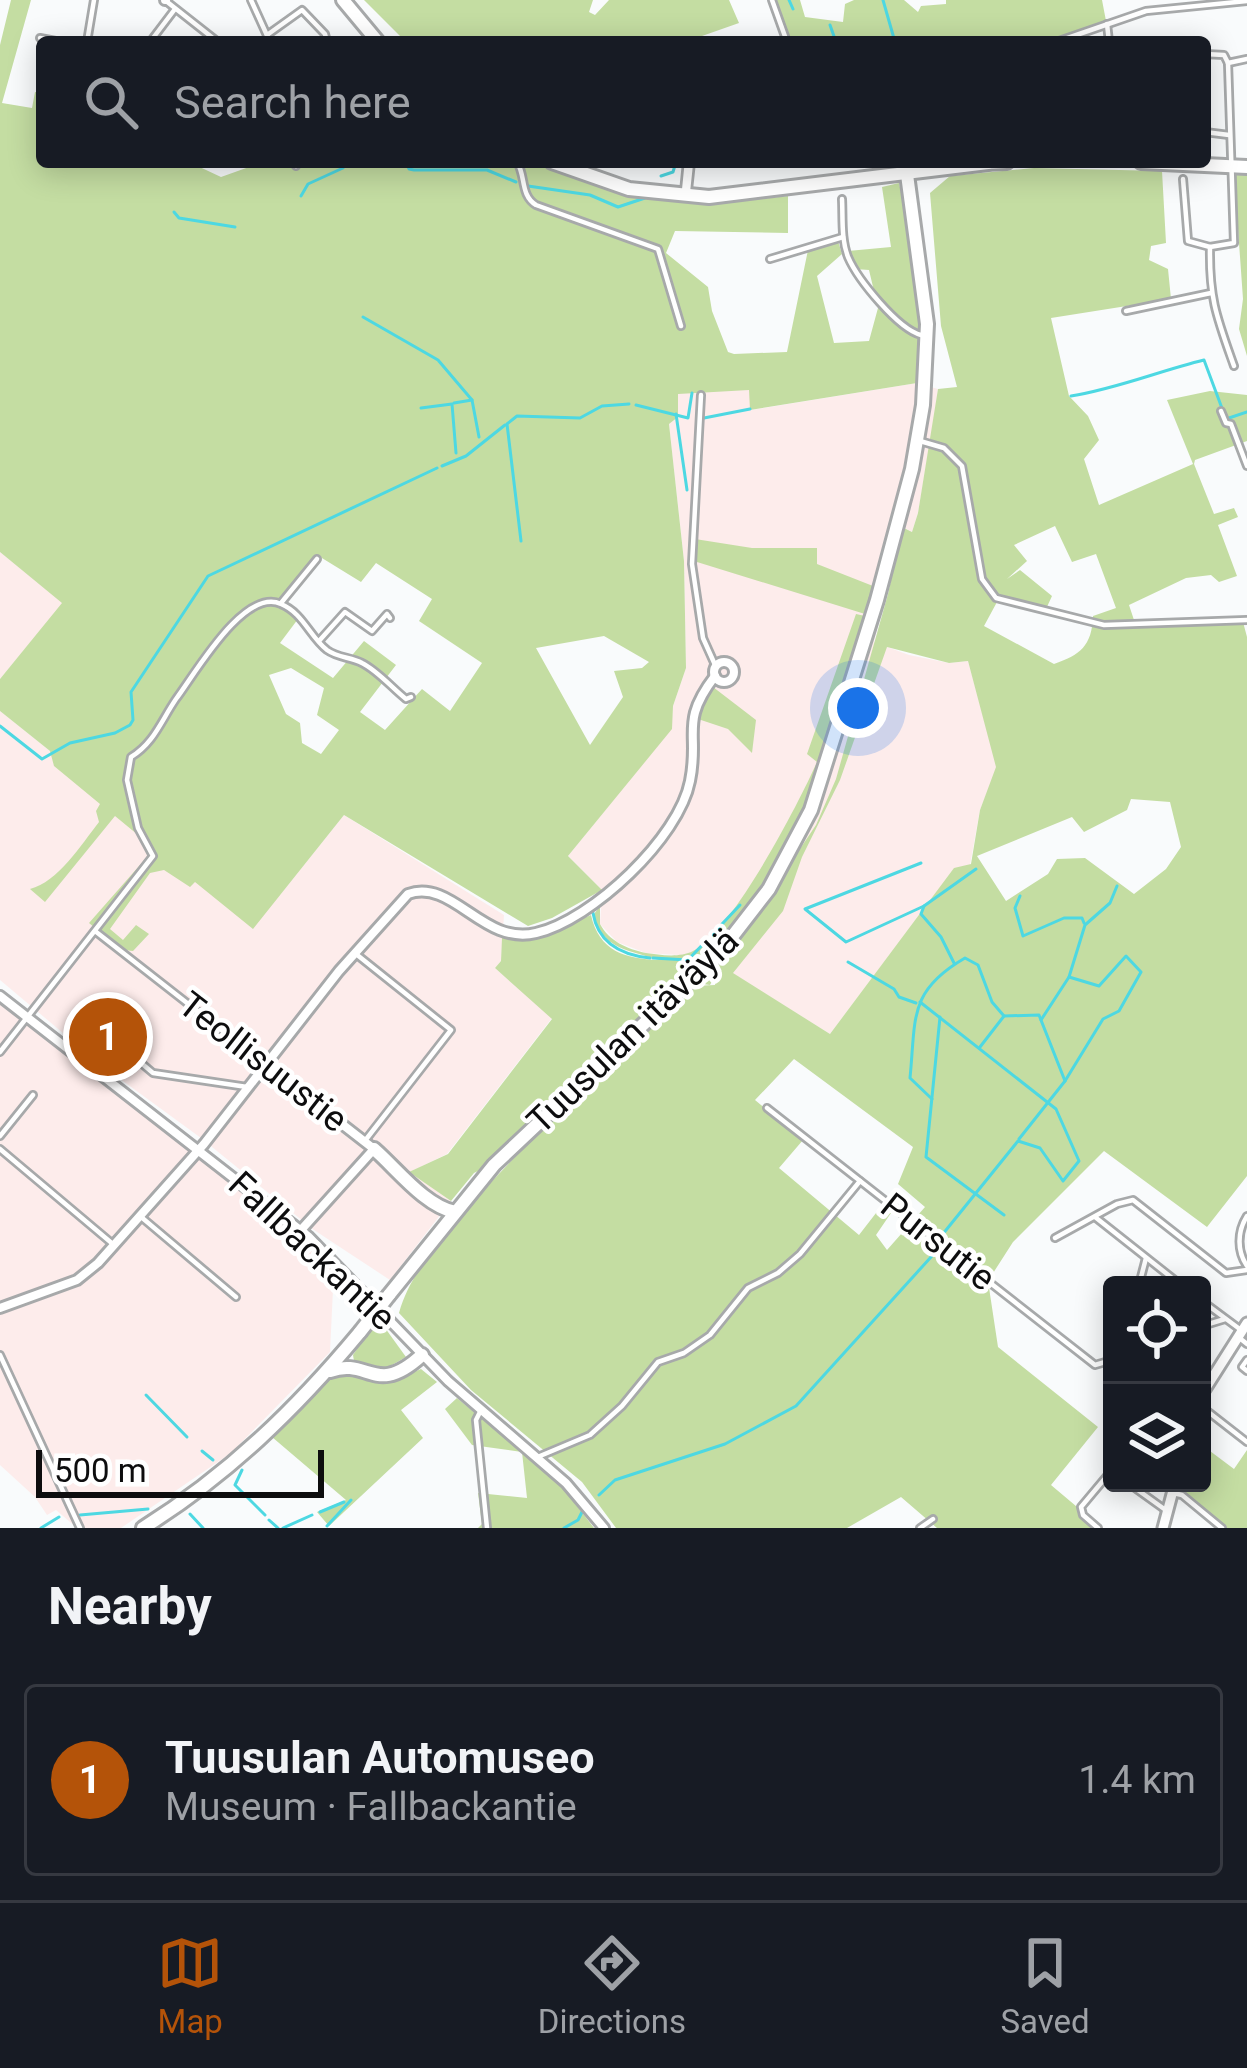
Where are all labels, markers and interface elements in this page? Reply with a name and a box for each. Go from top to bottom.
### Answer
search box [36,36,1211,168]
icon: search [78,69,144,135]
text: Search here [174,76,411,129]
your location [828,678,888,738]
street label: Tuusulan itäväylä [519,920,747,1142]
street label: Teollisuustie [170,983,356,1141]
pin: 1 [69,992,147,1082]
street label: Fallbackantie [220,1163,404,1339]
street label: Pursutie [873,1185,1003,1299]
map controls [1103,1276,1211,1492]
button: locate [1103,1276,1211,1384]
button: layers [1103,1384,1211,1492]
scale bar [36,1444,324,1497]
text: 500 m [54,1451,147,1490]
text: Nearby [48,1577,212,1636]
text: Tuusulan Automuseo [165,1731,595,1784]
text: 1 [79,1757,101,1803]
text: 1.4 km [1078,1757,1196,1803]
text: Museum · Fallbackantie [165,1784,577,1830]
tab: Map [157,1930,223,2041]
tab: Directions [538,1930,686,2041]
tab: Saved [1001,1930,1090,2041]

